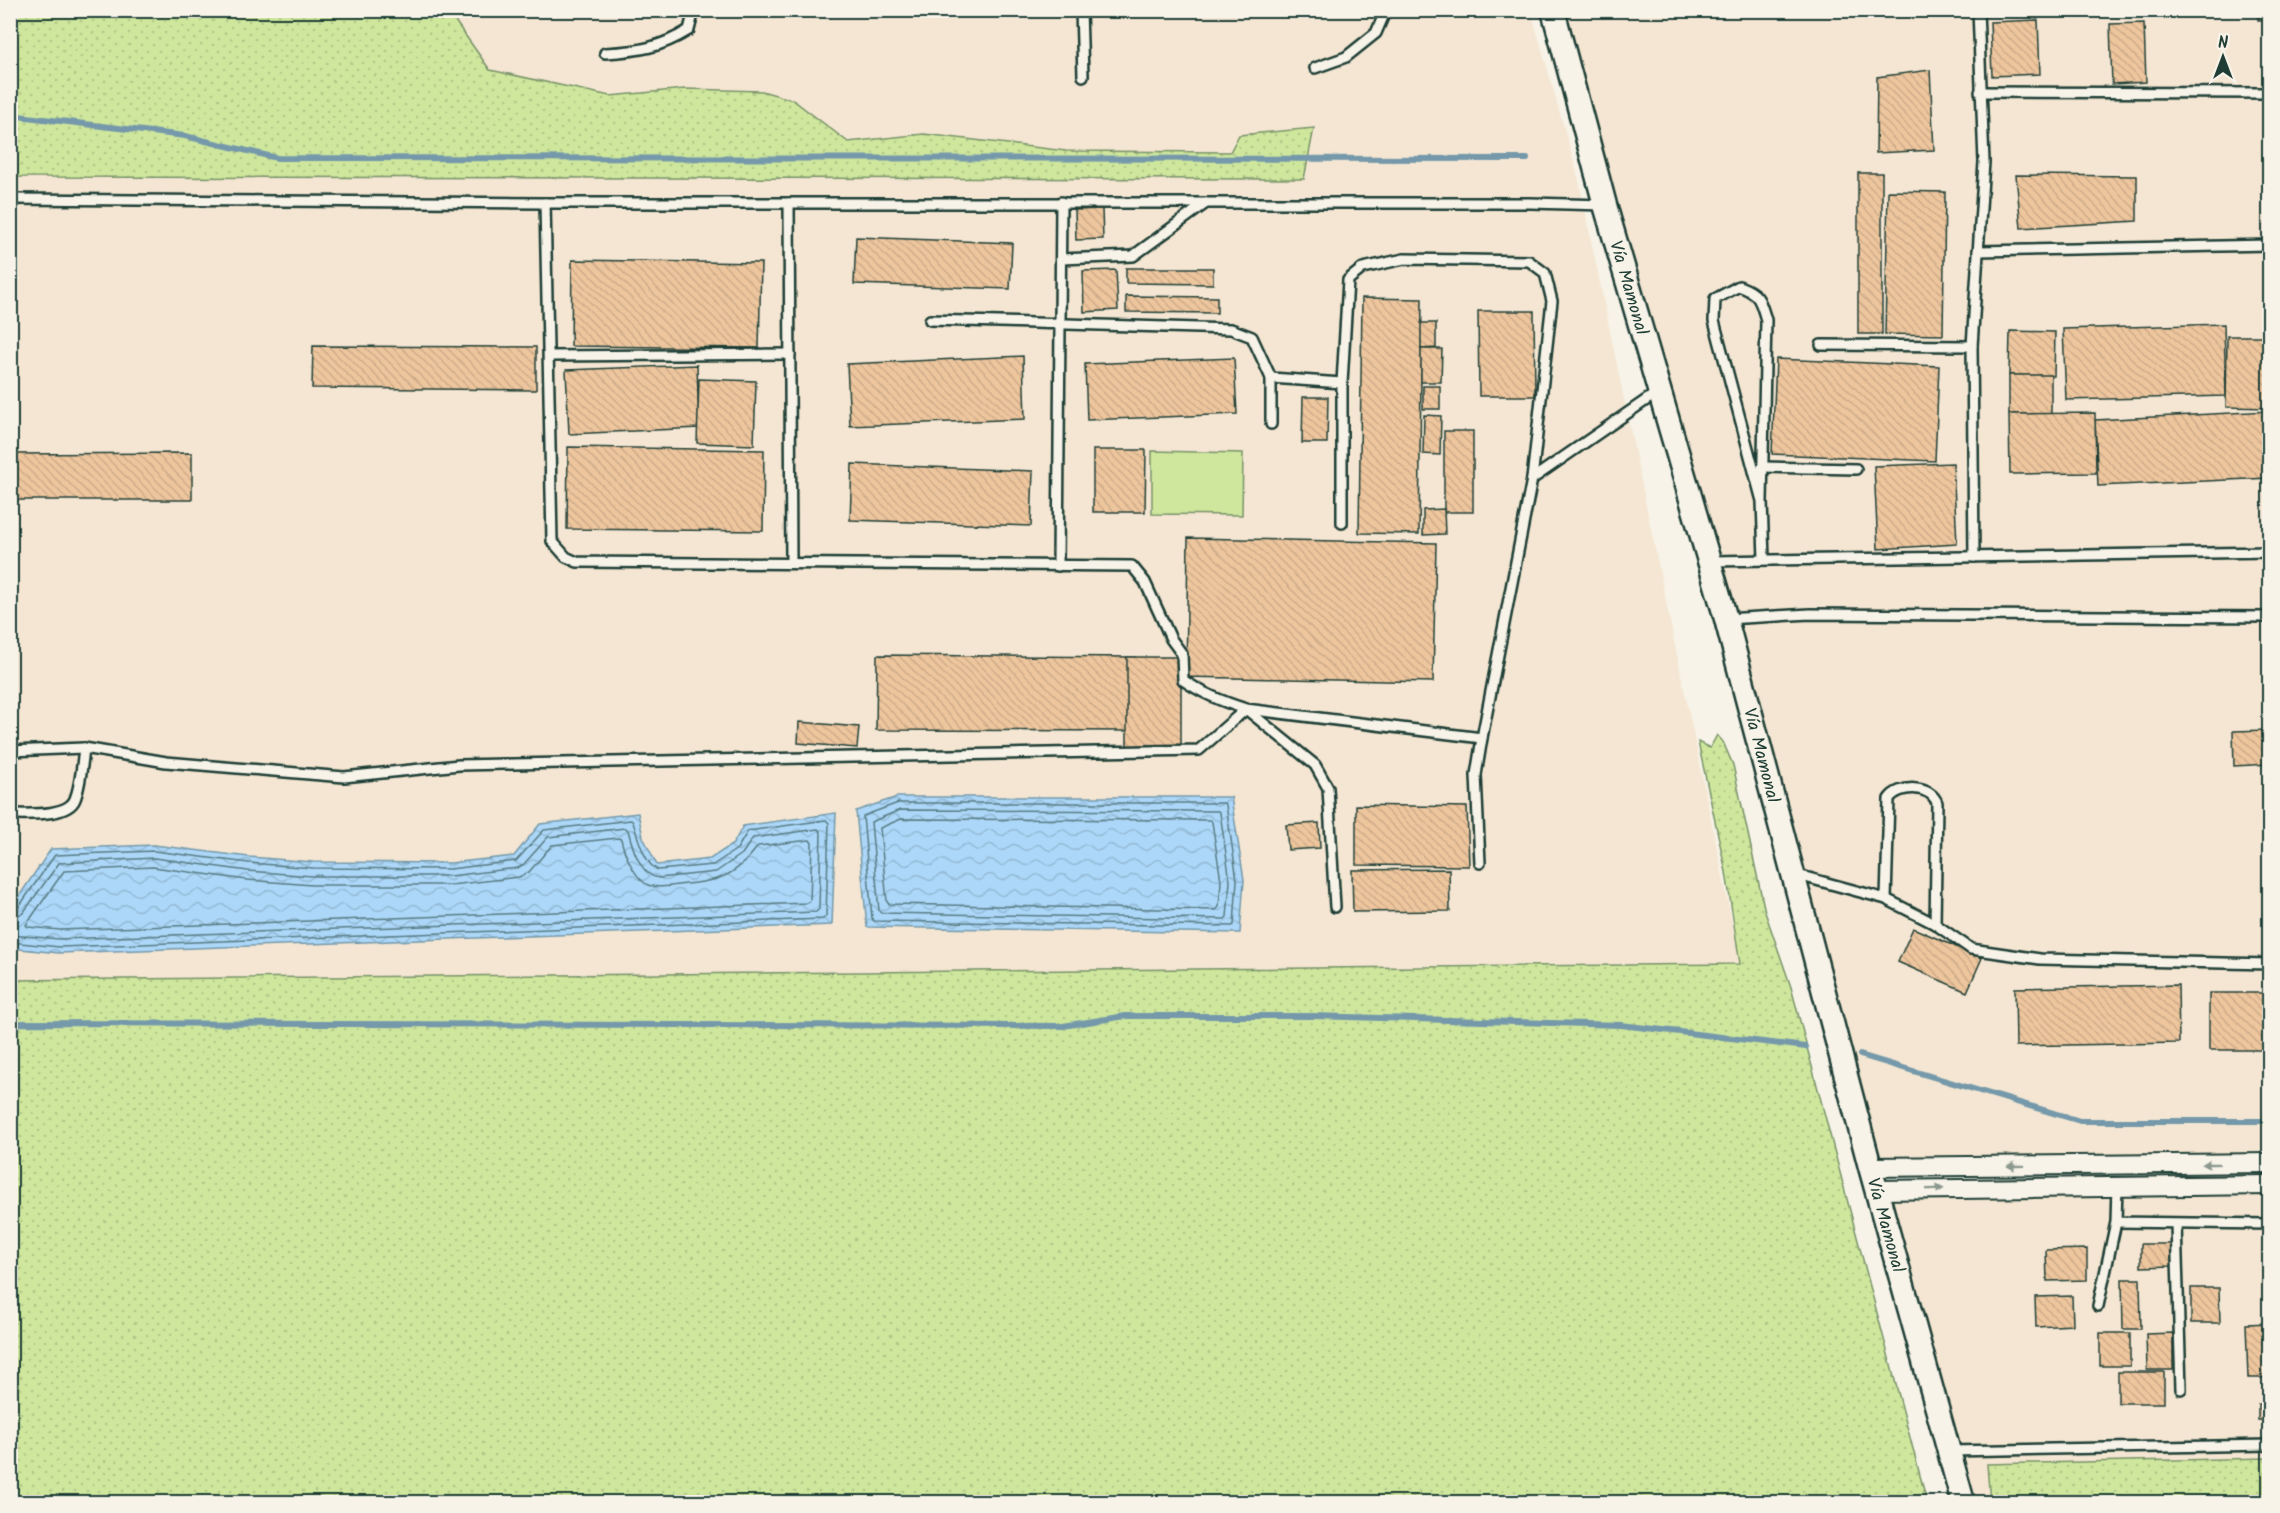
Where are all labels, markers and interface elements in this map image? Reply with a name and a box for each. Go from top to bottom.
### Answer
north arrow [2193,27,2253,87]
text: N [2218,31,2228,56]
street label: Vía Mamonal [1600,237,1655,339]
street label: Vía Mamonal [1734,705,1787,807]
one-way arrow [2202,1159,2221,1168]
one-way arrow [2007,1161,2026,1171]
street label: Vía Mamonal [1858,1175,1912,1277]
one-way arrow [1926,1184,1945,1194]

